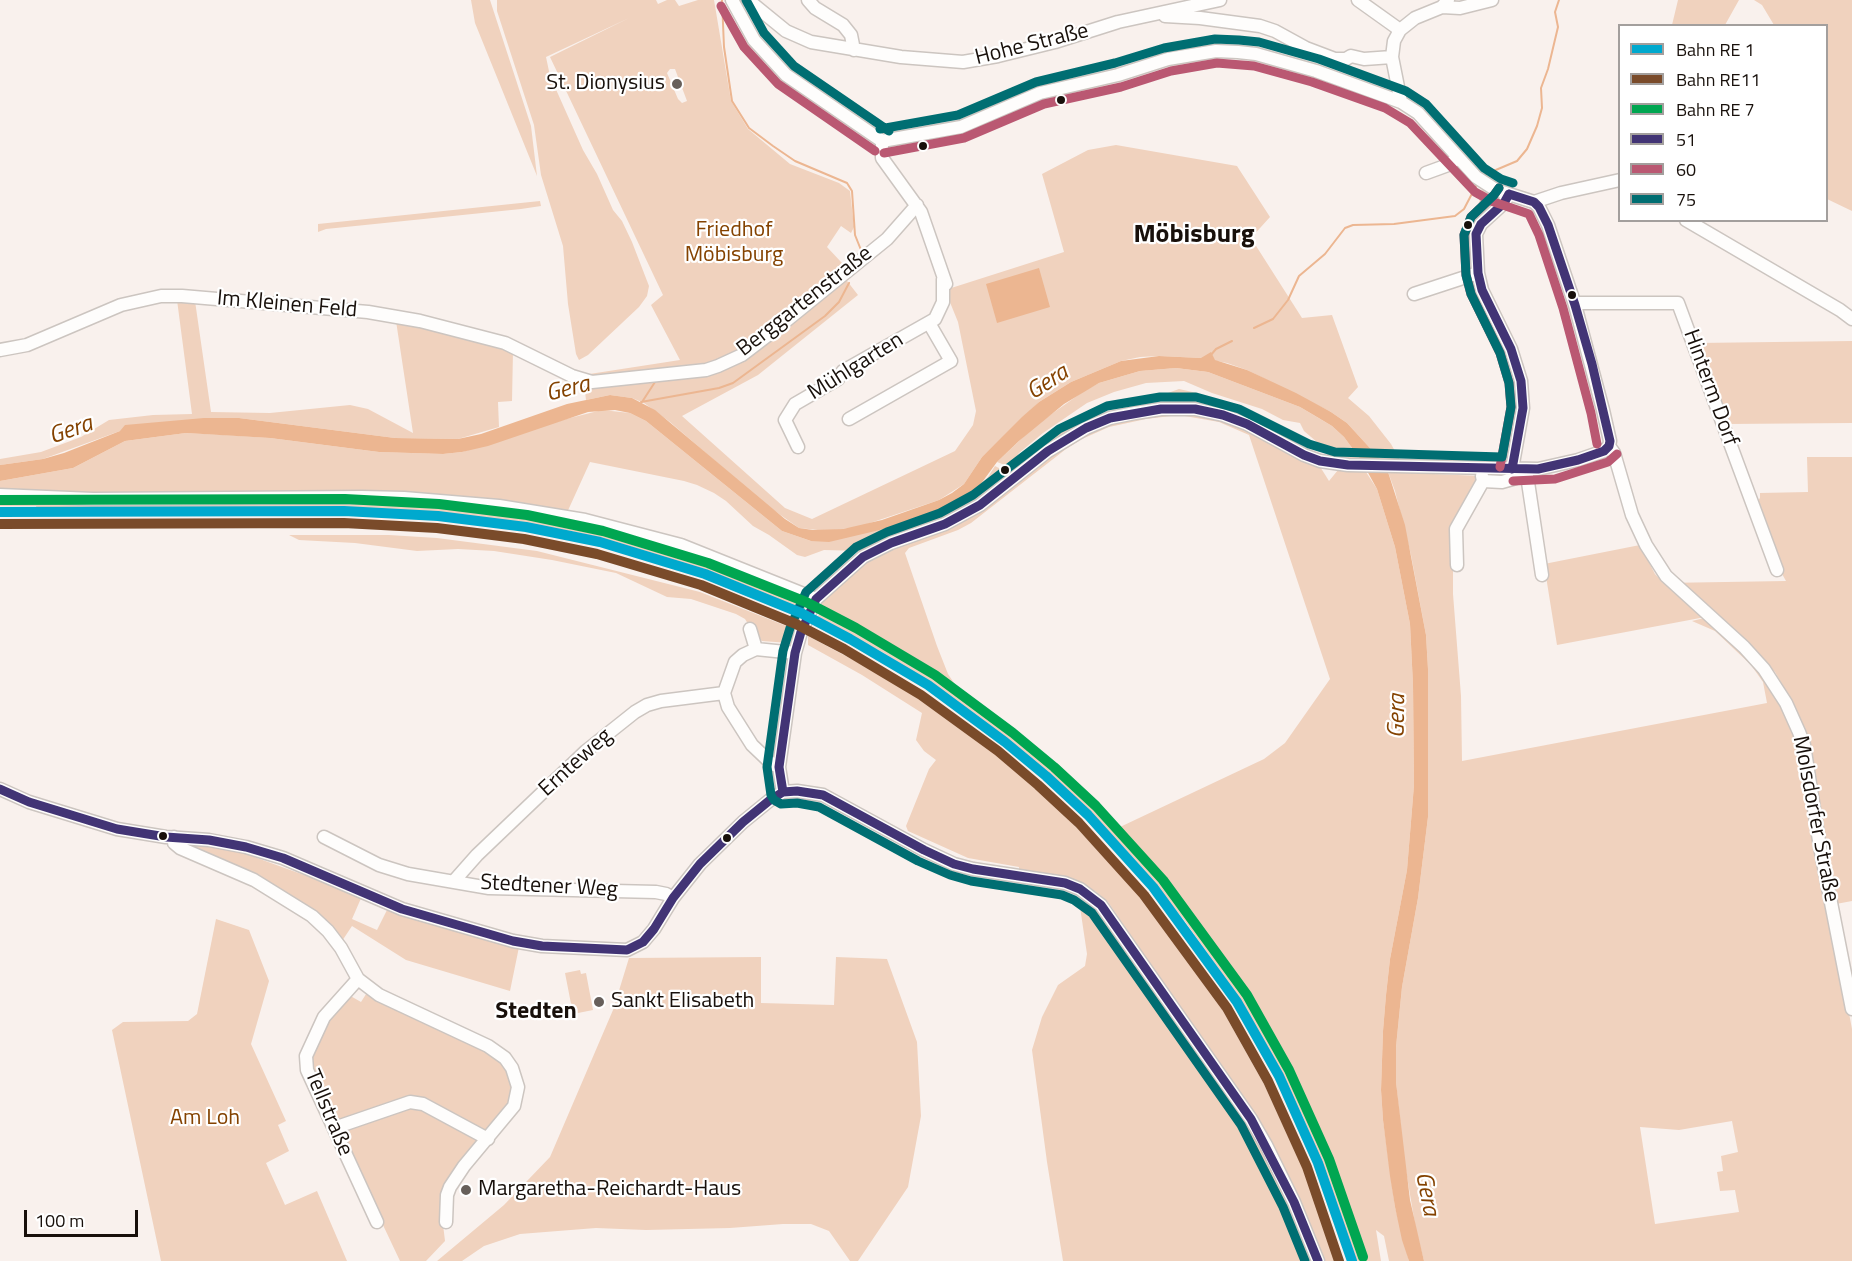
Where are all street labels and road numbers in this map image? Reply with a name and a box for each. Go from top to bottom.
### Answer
street label: Hohe Straße [973,18,1091,72]
street label: Berggartenstraße [732,241,878,363]
street label: Im Kleinen Feld [216,286,358,324]
street label: Hinterm Dorf [1677,326,1743,450]
street label: Mühlgarten [803,327,909,407]
street label: Ernteweg [534,723,618,803]
street label: Molsdorfer Straße [1786,734,1844,904]
street label: Stedtener Weg [479,870,619,904]
street label: Tellstraße [298,1066,358,1160]

